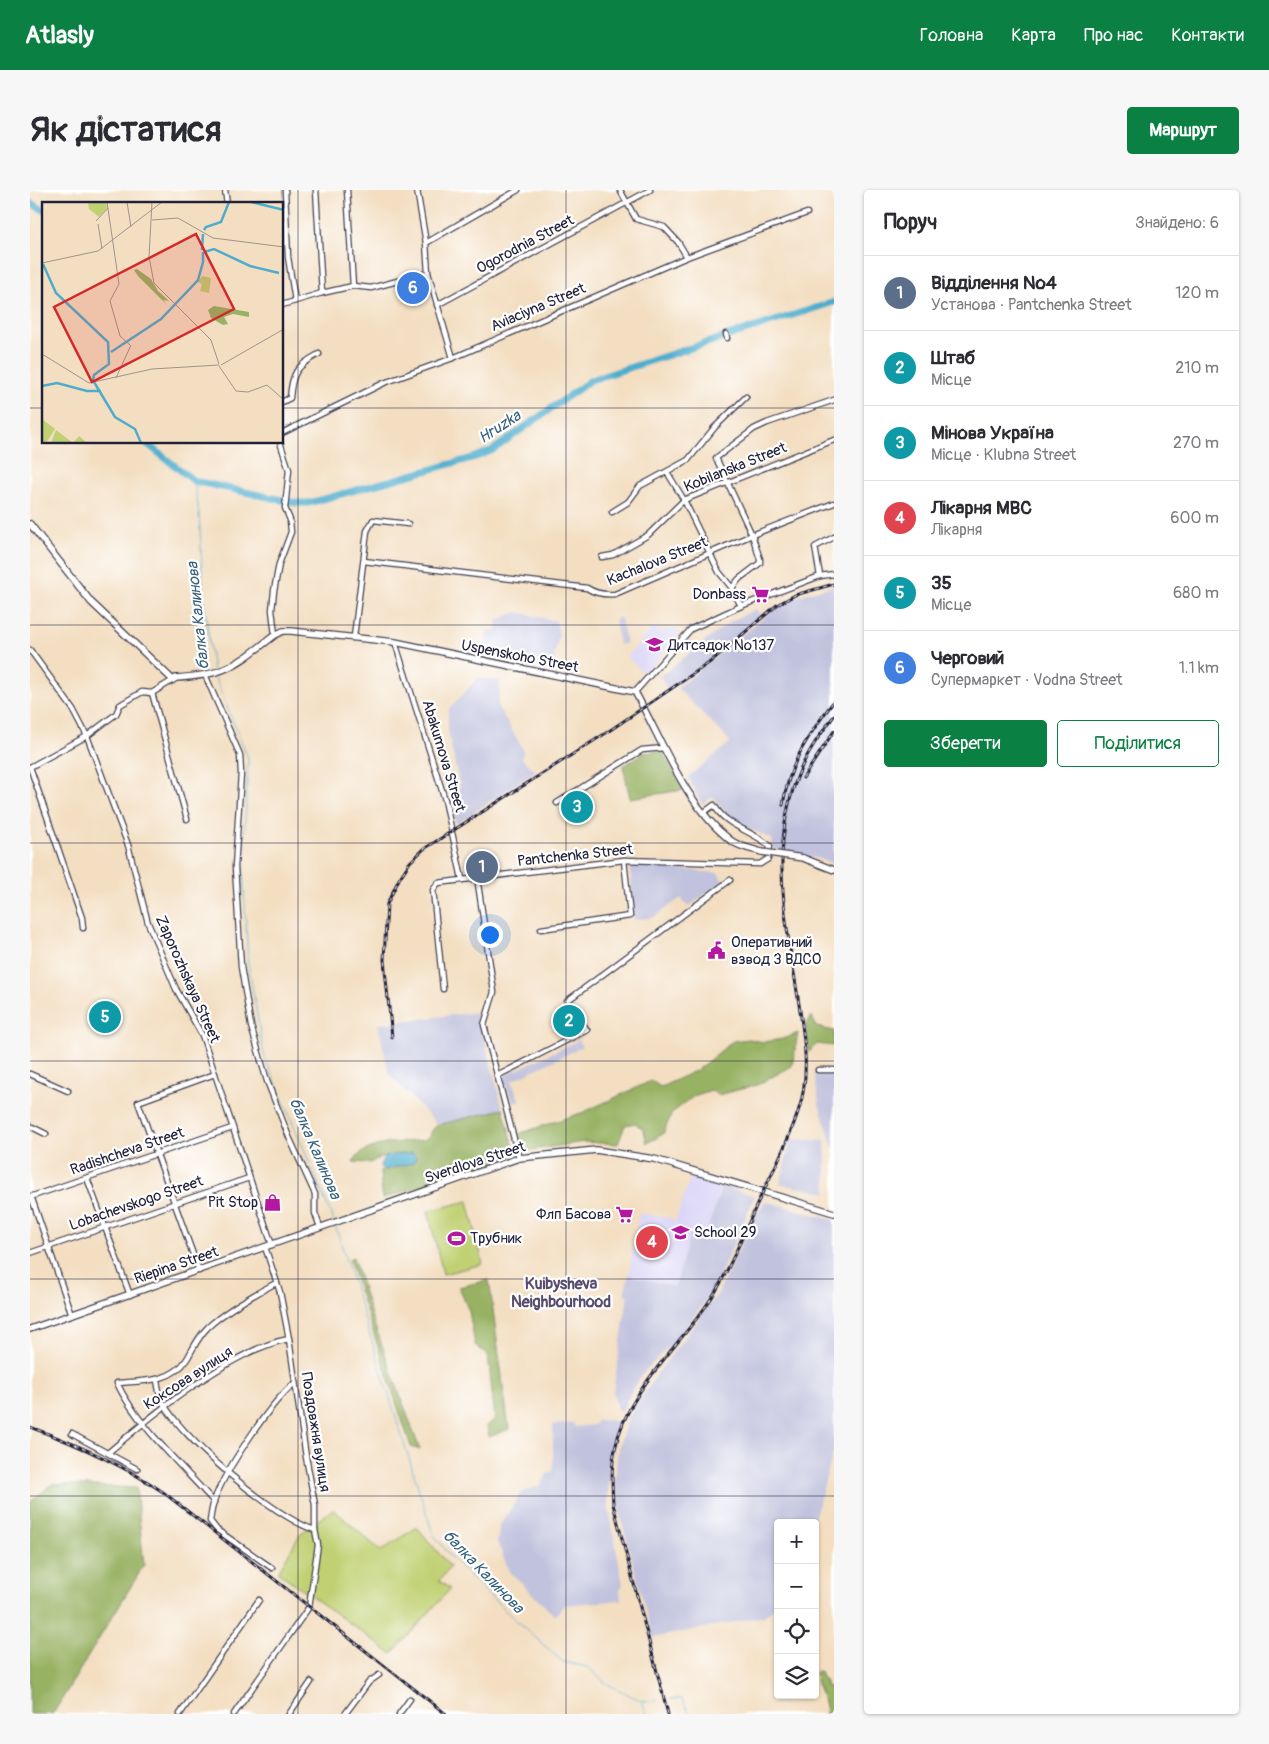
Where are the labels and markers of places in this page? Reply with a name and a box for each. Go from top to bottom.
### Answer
pin: 6 [397,269,429,307]
supermarket icon: Donbass [750,584,770,604]
place label: Donbass [692,585,746,604]
school or university icon: Дитсадок №137 [644,635,664,655]
place label: Дитсадок №137 [667,636,774,655]
pin: 3 [561,788,593,826]
pin: 1 [466,848,498,886]
place label: Оперативний взвод 3 ВДСО [731,933,821,969]
public building icon: Оперативний взвод 3 ВДСО [707,941,727,961]
pin: 5 [89,998,121,1036]
pin: 2 [553,1002,585,1040]
shop icon: Pit Stop [262,1192,282,1212]
place label: Pit Stop [208,1193,258,1212]
supermarket icon: Флп Басова [615,1204,635,1224]
place label: Флп Басова [536,1205,611,1224]
school or university icon: School 29 [670,1222,690,1242]
pin: 4 [636,1223,668,1261]
place label: School 29 [694,1223,756,1242]
sports icon: Трубник [446,1228,466,1248]
place label: Трубник [470,1229,523,1248]

